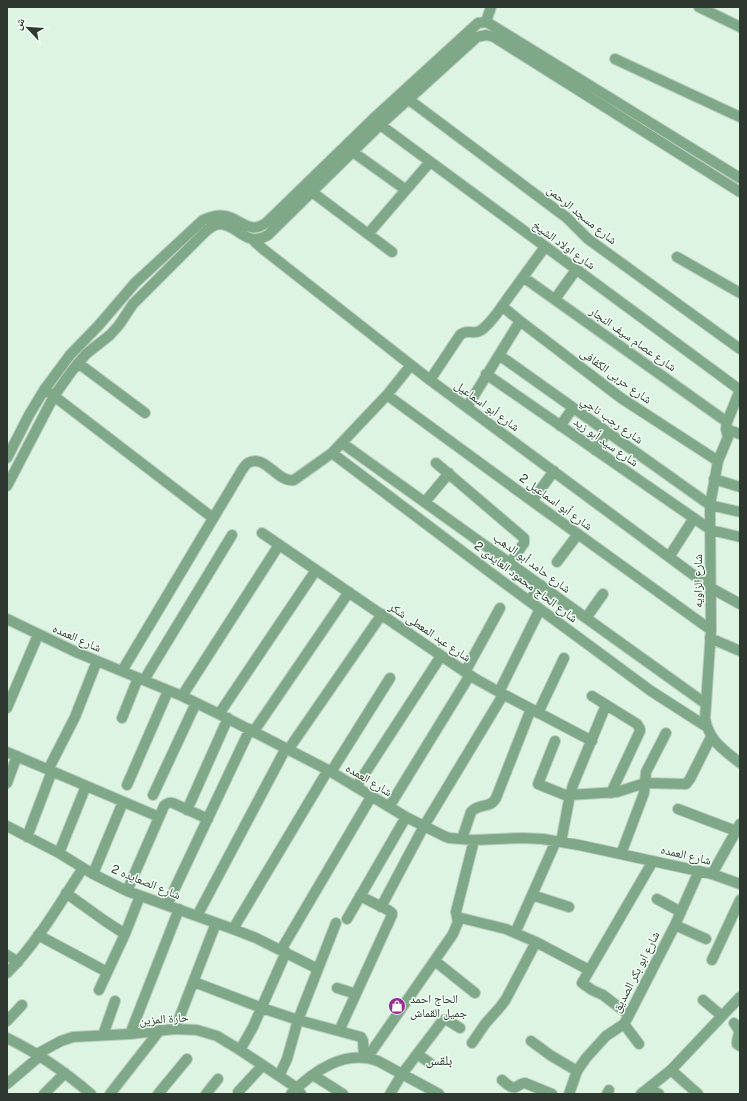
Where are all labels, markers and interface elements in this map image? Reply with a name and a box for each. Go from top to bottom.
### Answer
north arrow [8,8,48,48]
text: ش [11,16,29,32]
street label: شارع مسجد الرحمن [544,183,620,248]
street label: شارع اولاد الشيخ [529,218,598,273]
street label: شارع عصام سيف النجار [586,303,679,375]
street label: شارع حربى الكفافى [577,345,654,407]
street label: شارع أبو اسماعيل [451,378,522,435]
street label: شارع رجب ناجي [576,393,646,449]
street label: شارع سيد أبو زيد [570,415,641,470]
street label: شارع أبو اسماعيل 2 [516,471,595,534]
street label: شارع حامد أبو الدهب [490,530,573,597]
street label: شارع الحاج محمود العايدى 2 [471,539,580,626]
street label: شارع الزاويه [691,554,706,608]
street label: شارع عبد المعطى شكر [385,599,474,666]
street label: شارع العمده [50,621,104,656]
street label: شارع العمده [343,761,395,800]
street label: شارع العمده [659,842,713,869]
street label: شارع الصعايده 2 [109,862,183,903]
street label: شارع ابو بكر الصديق [610,929,663,1015]
place label: الحاج احمد جميل القماش [410,992,467,1020]
shop icon: الحاج احمد جميل القماش [387,996,407,1016]
street label: حارة المزين [139,1010,190,1028]
district label: بلقس [426,1052,453,1069]

